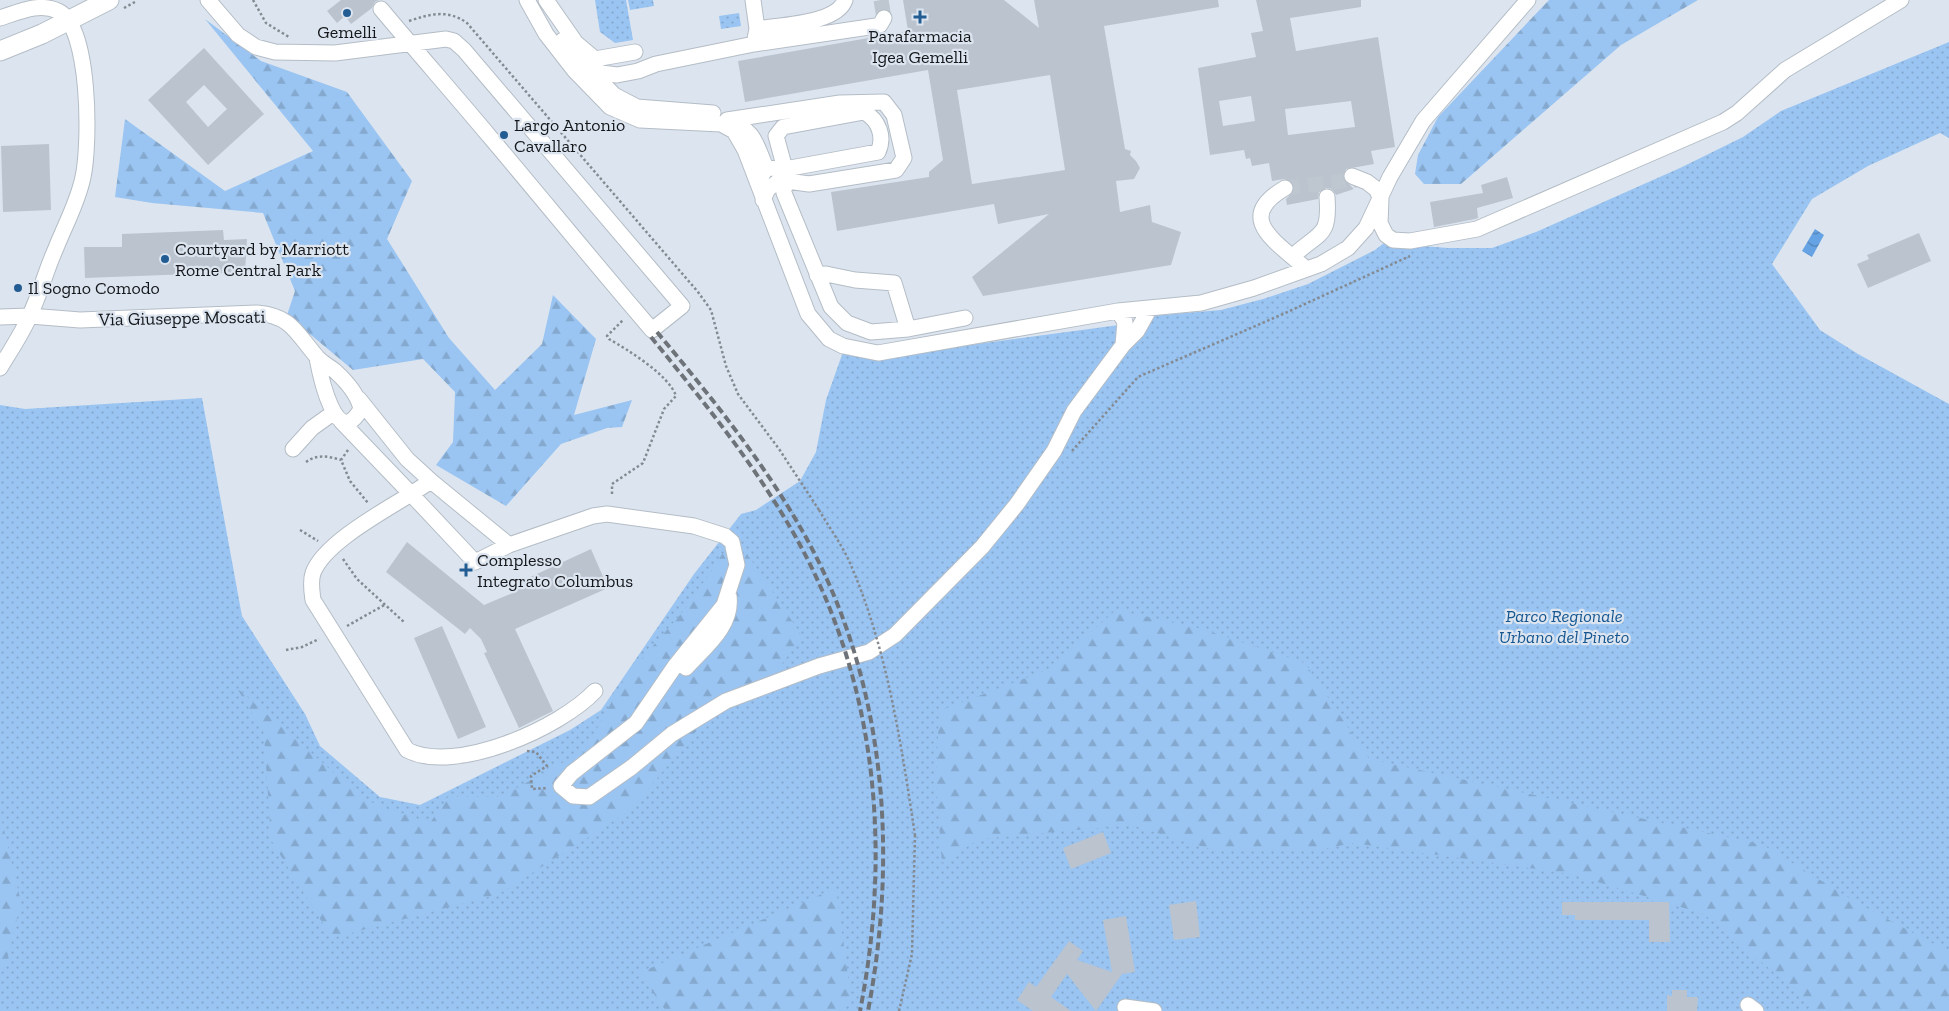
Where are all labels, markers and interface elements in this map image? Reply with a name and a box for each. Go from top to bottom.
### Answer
marker: Gemelli [341,7,353,19]
marker: Parafarmacia Igea Gemelli [914,11,926,23]
place label: Gemelli [317,21,377,43]
place label: Parafarmacia Igea Gemelli [868,25,972,68]
place label: Largo Antonio Cavallaro [514,114,625,157]
marker: Largo Antonio Cavallaro [498,129,510,141]
place label: Courtyard by Marriott Rome Central Park [175,238,349,281]
marker: Courtyard by Marriott Rome Central Park [159,253,171,265]
place label: Il Sogno Comodo [28,277,160,299]
marker: Il Sogno Comodo [12,282,24,294]
street label: Via Giuseppe Moscati [97,306,266,330]
place label: Complesso Integrato Columbus [477,549,633,592]
marker: Complesso Integrato Columbus [459,563,473,577]
park label: Parco Regionale Urbano del Pineto [1499,605,1629,648]

